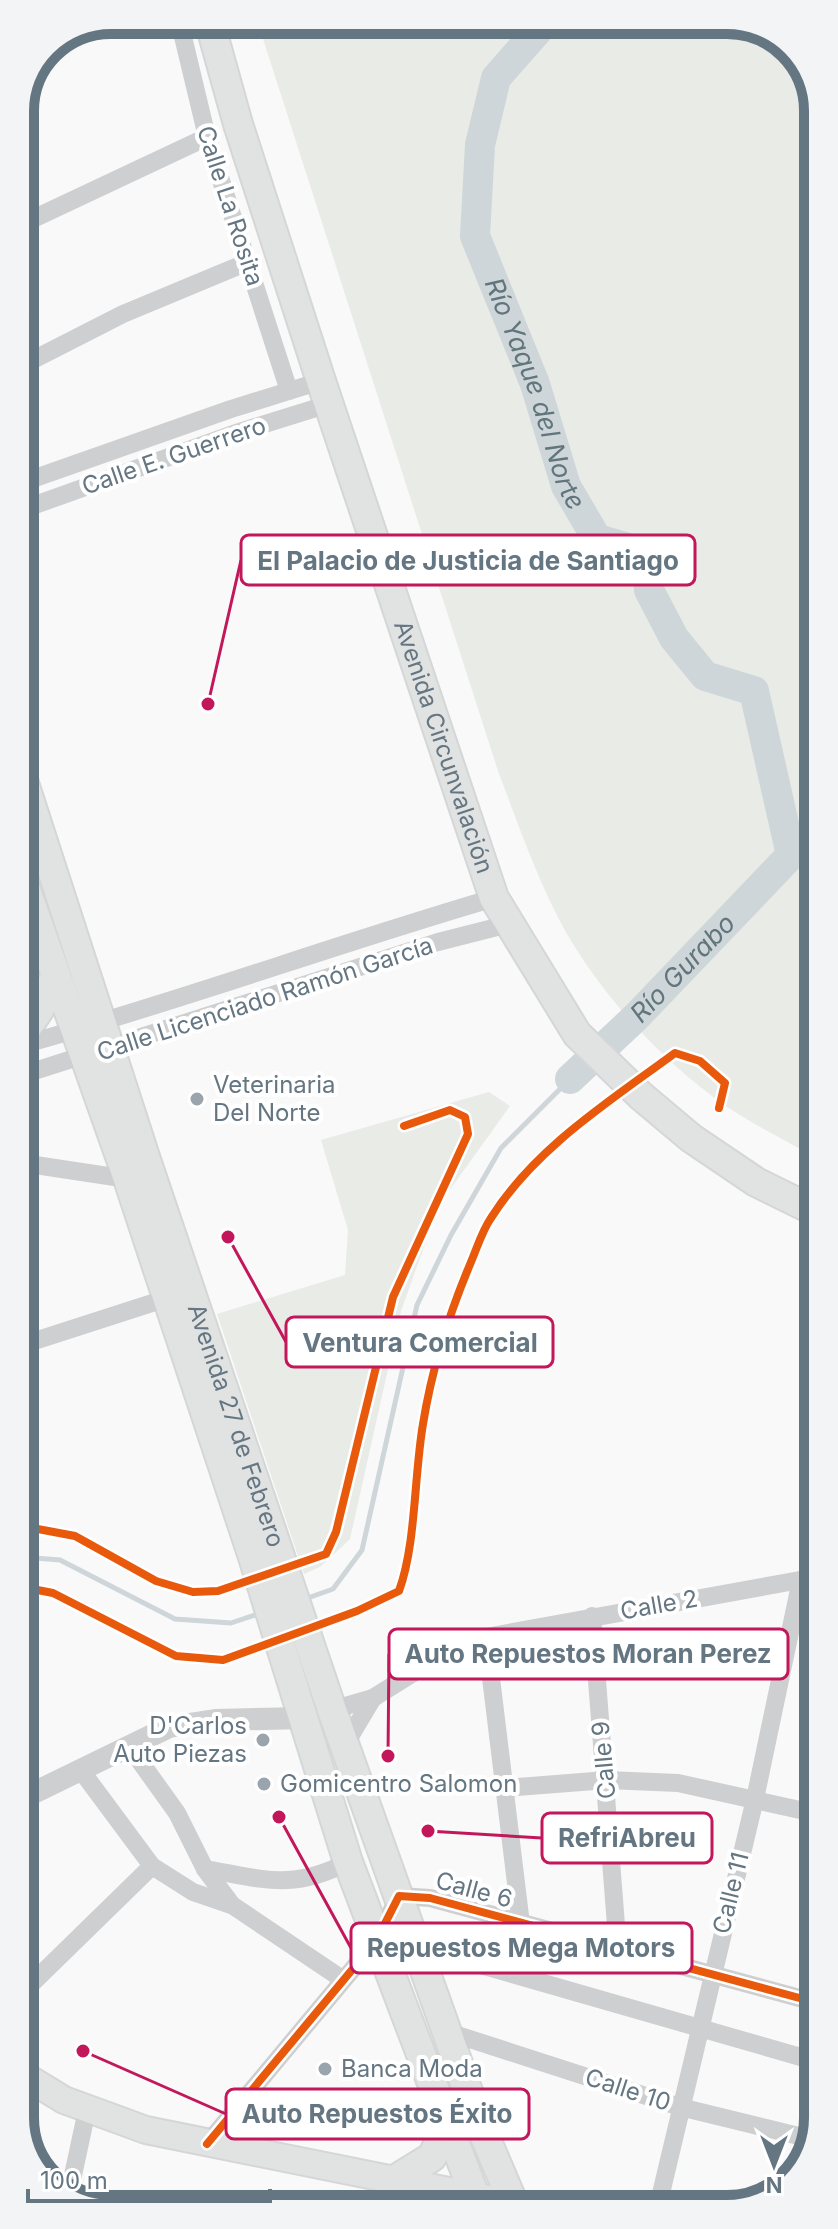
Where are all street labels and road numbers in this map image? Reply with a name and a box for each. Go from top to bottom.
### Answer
street label: Calle La Rosita [191,122,270,290]
street label: Calle E. Guerrero [78,410,270,501]
street label: Avenida Circunvalación [388,617,500,877]
street label: Calle Licenciado Ramón García [93,930,437,1067]
street label: Avenida 27 de Febrero [182,1300,291,1551]
street label: Calle 2 [618,1583,700,1626]
street label: Calle 9 [586,1720,621,1800]
street label: Calle 11 [706,1849,755,1937]
street label: Calle 6 [433,1865,516,1914]
street label: Calle 10 [582,2062,675,2117]

